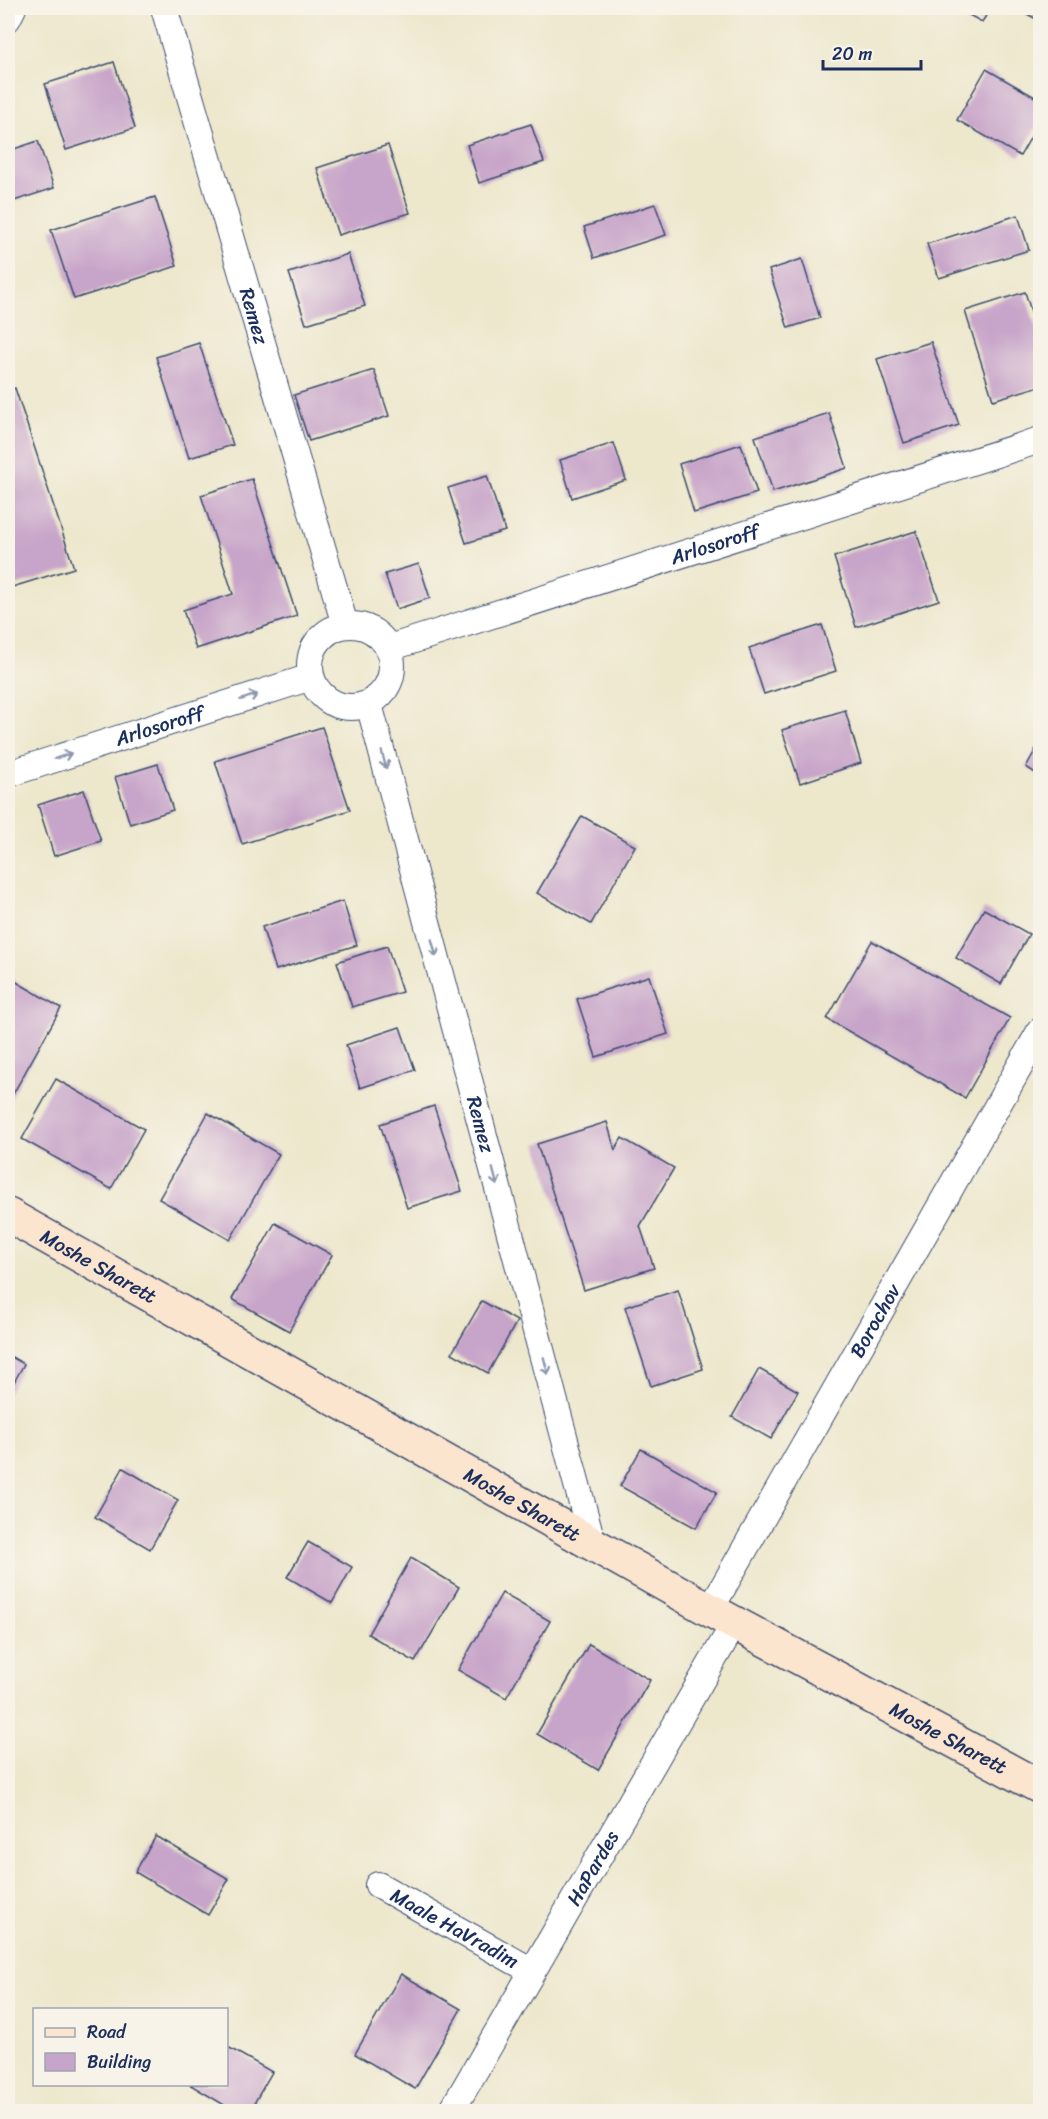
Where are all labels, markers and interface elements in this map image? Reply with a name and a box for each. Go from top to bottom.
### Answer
scale bar [823,33,920,71]
text: 20 m [832,38,872,70]
street label: Remez [229,283,279,349]
street label: Arlosoroff [665,512,767,575]
one-way arrow [239,691,258,702]
street label: Arlosoroff [110,694,211,756]
one-way arrow [53,750,72,761]
one-way arrow [379,750,390,769]
one-way arrow [429,939,440,958]
street label: Remez [457,1092,505,1157]
one-way arrow [490,1168,502,1187]
street label: Moshe Sharett [34,1219,164,1313]
street label: Borochov [840,1275,911,1364]
one-way arrow [540,1356,552,1375]
street label: Moshe Sharett [457,1457,588,1552]
street label: Moshe Sharett [883,1692,1014,1784]
street label: HaPardes [557,1823,629,1913]
street label: Maale HaVradim [384,1878,526,1978]
legend [33,2008,228,2086]
text: Road [87,2016,127,2048]
text: Building [87,2046,151,2078]

